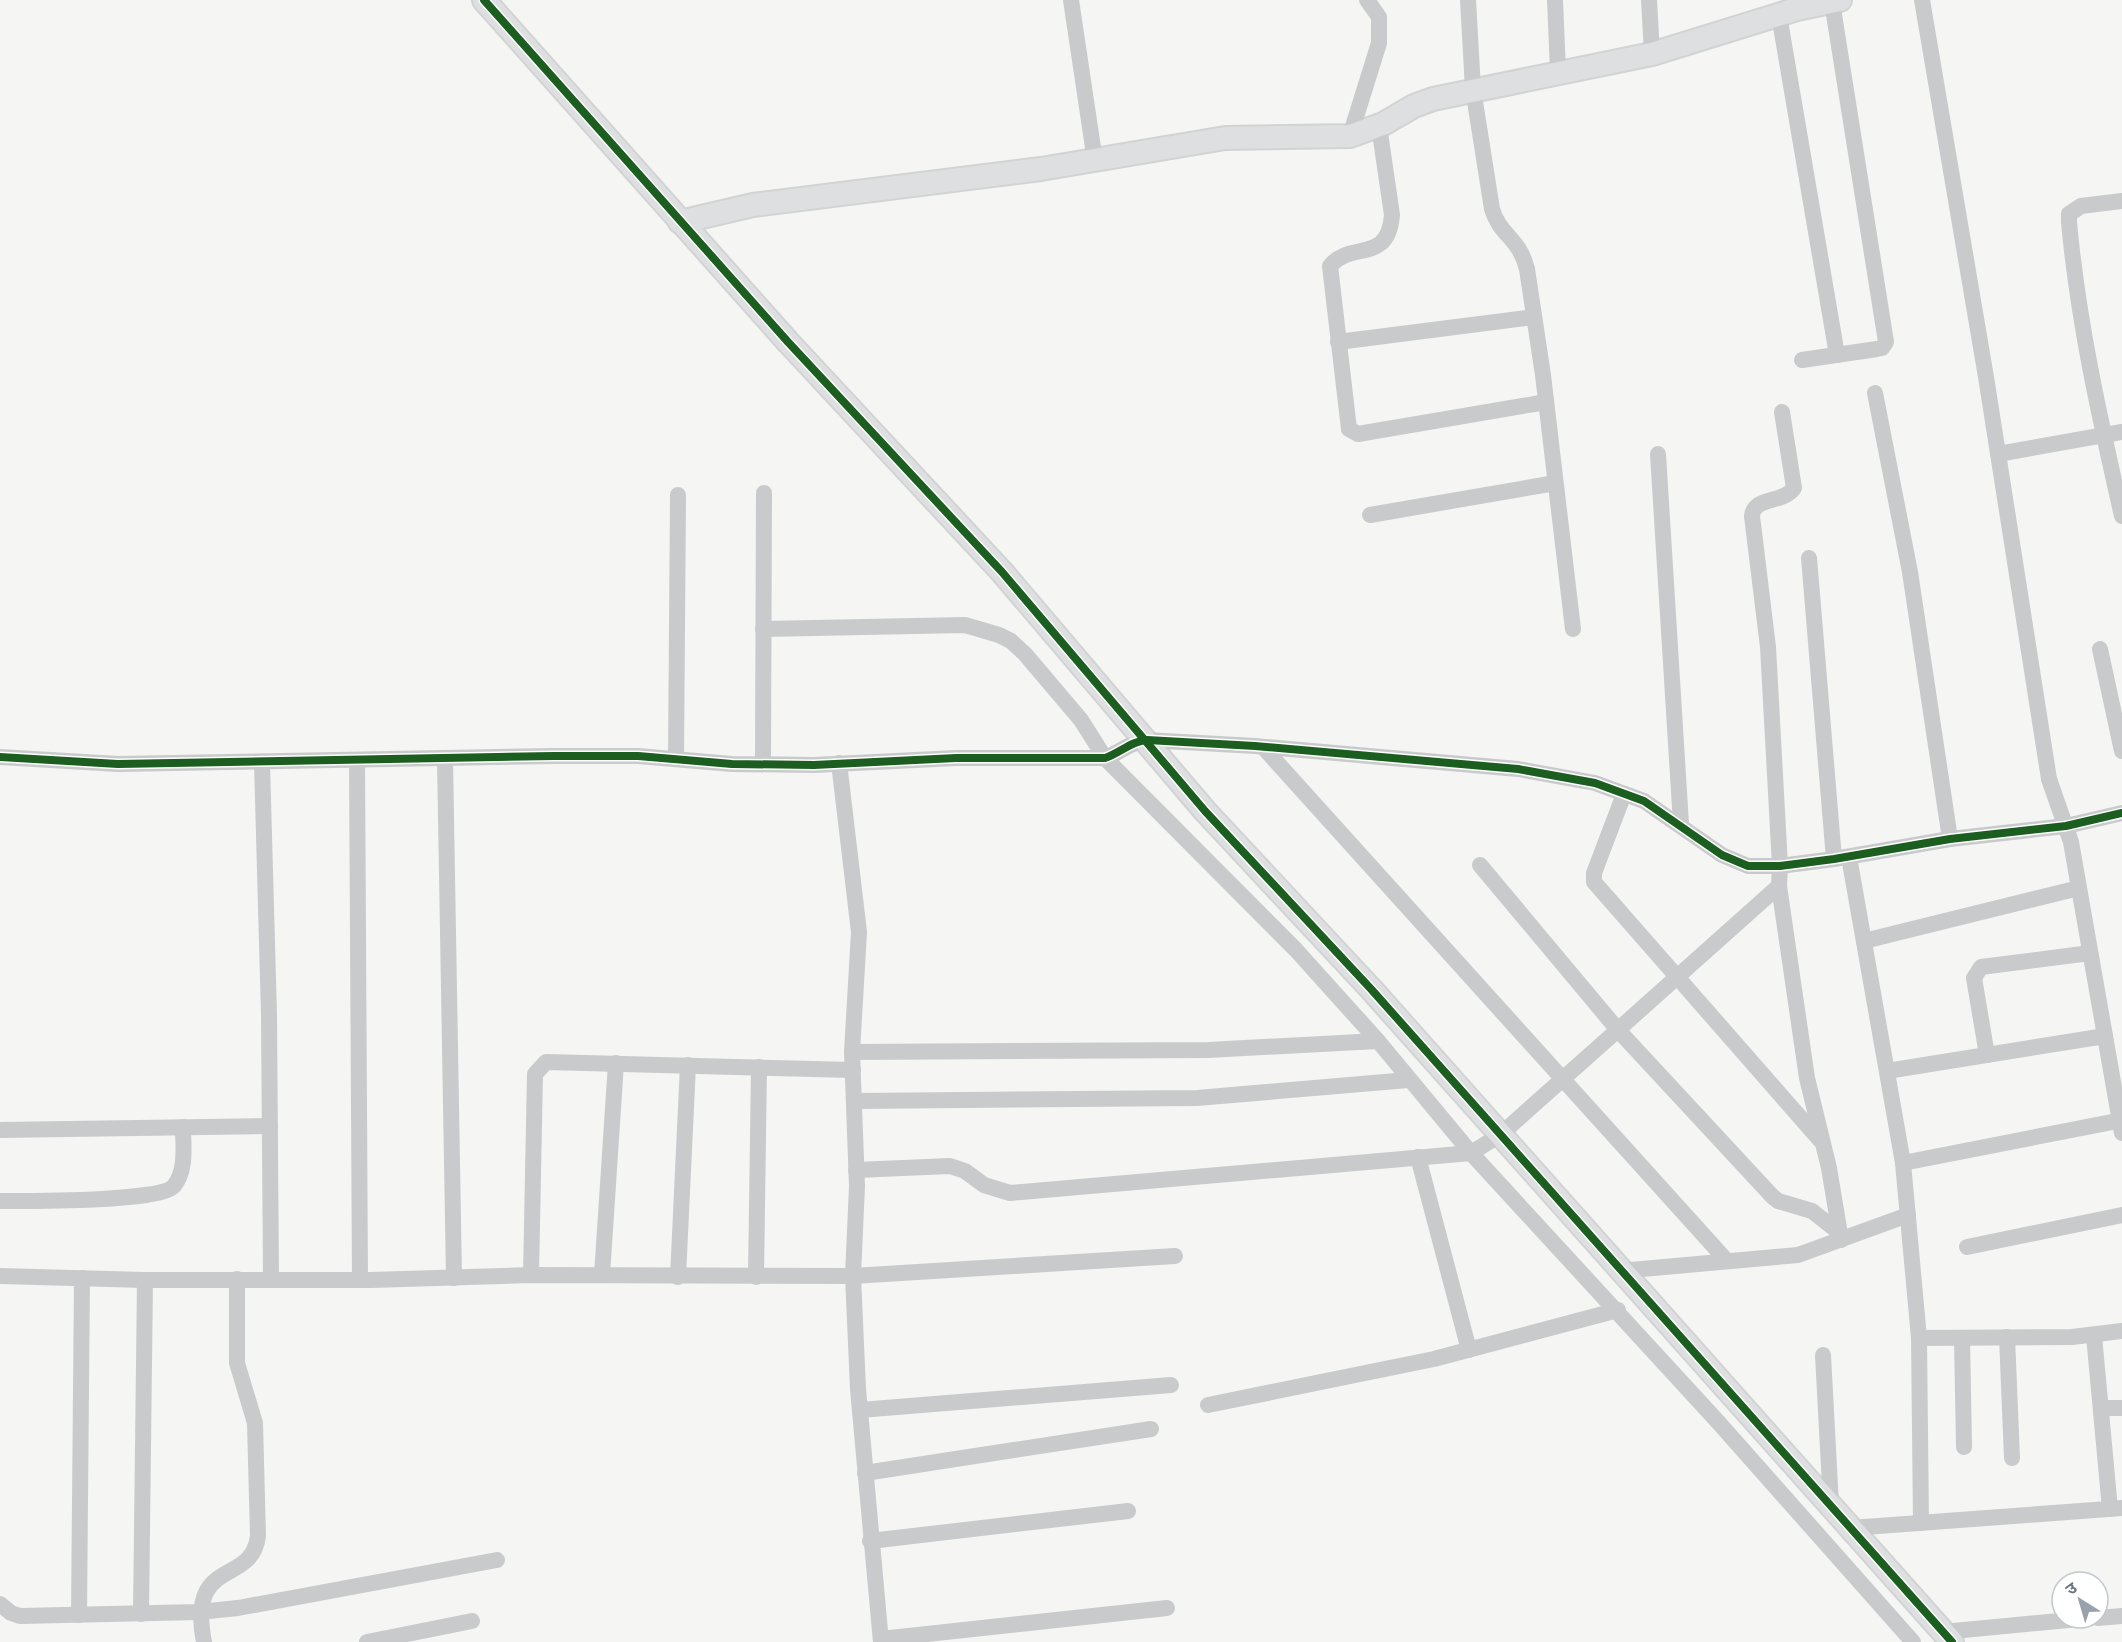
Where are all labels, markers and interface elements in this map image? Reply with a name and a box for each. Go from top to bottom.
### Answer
north arrow [2050,1570,2110,1630]
text: उ [2061,1576,2082,1600]

